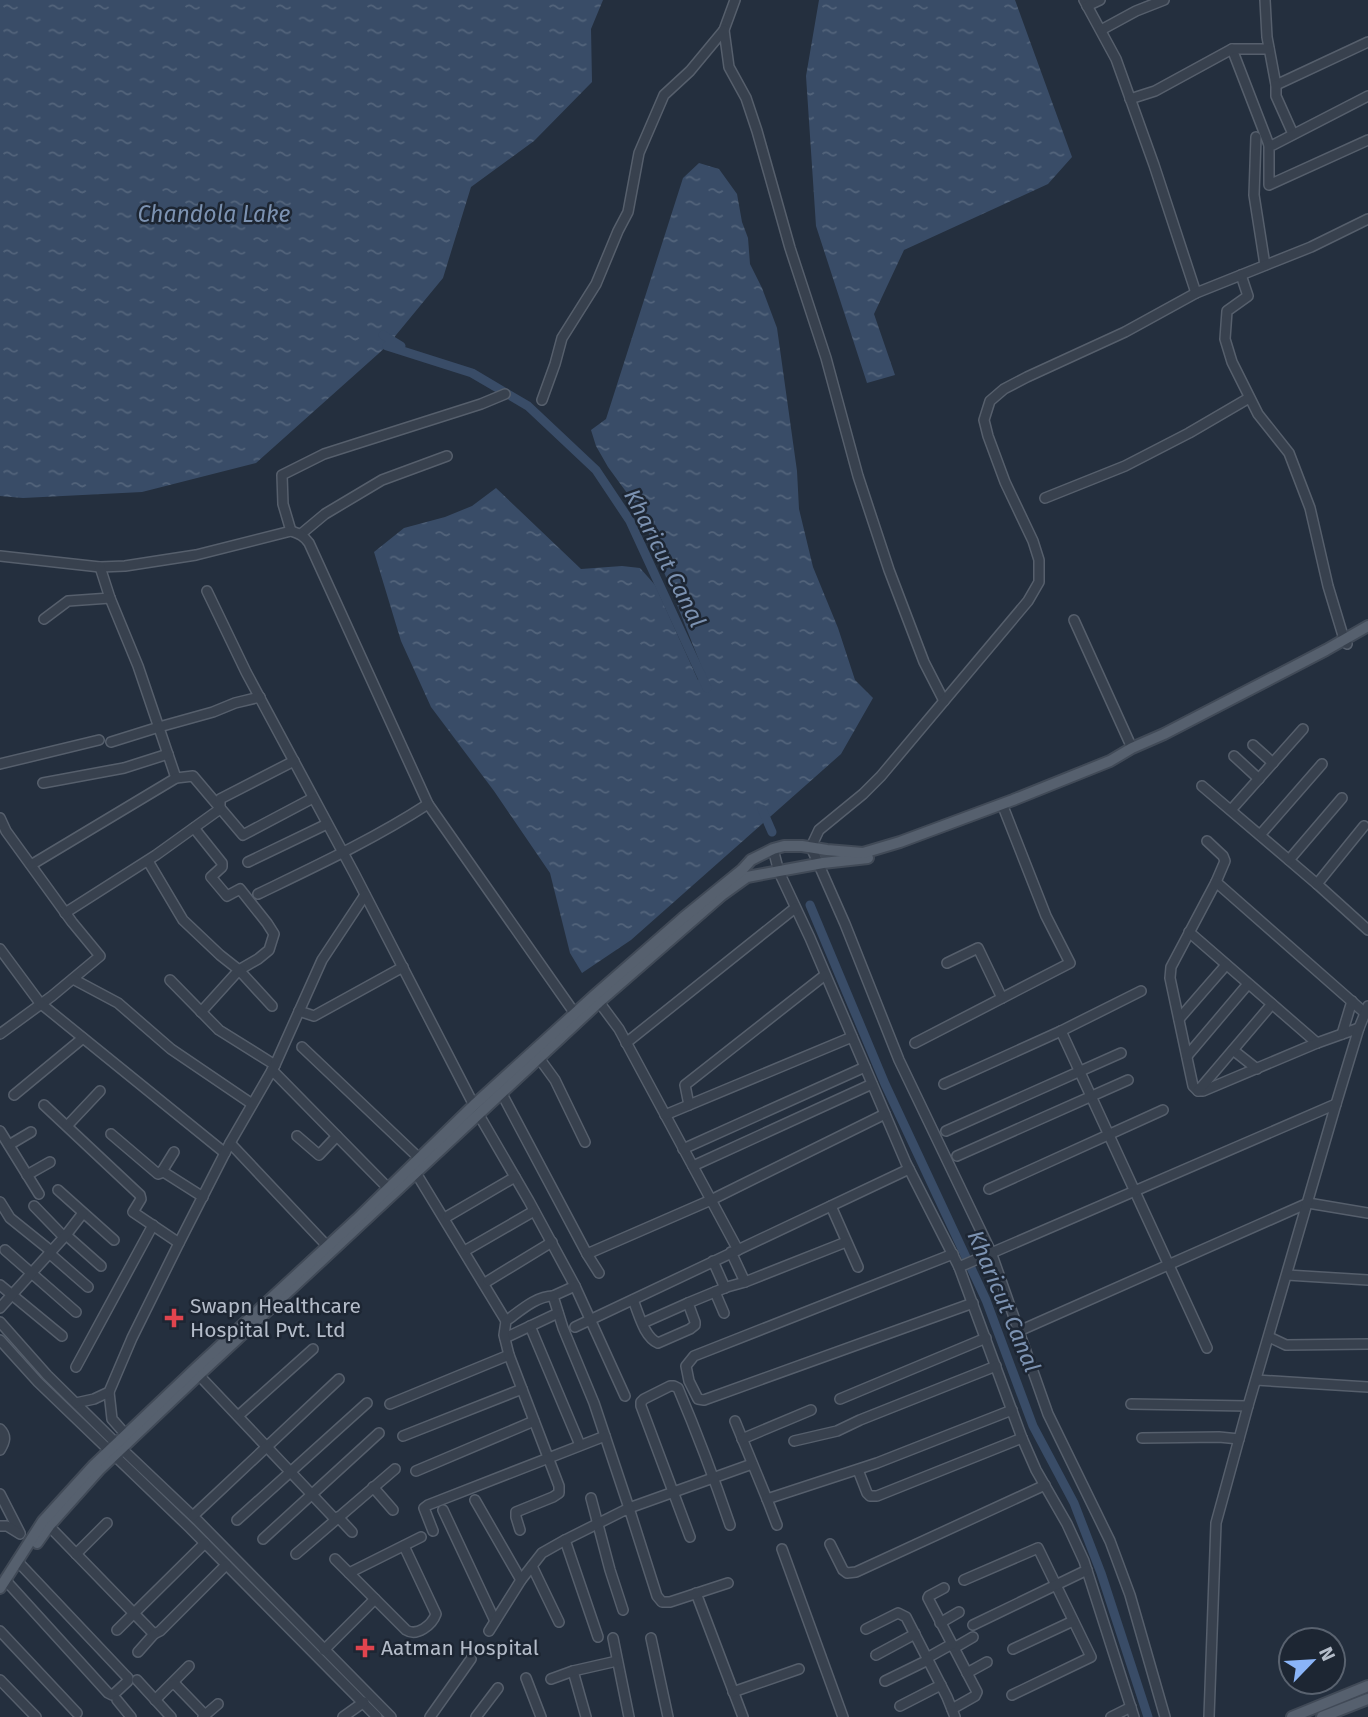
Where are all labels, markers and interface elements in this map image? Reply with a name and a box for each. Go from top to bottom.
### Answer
water label: Chandola Lake [138,200,291,228]
water label: Kharicut Canal [618,484,712,632]
water label: Kharicut Canal [962,1226,1046,1376]
place label: Swapn Healthcare Hospital Pvt. Ltd [190,1293,361,1343]
marker: Swapn Healthcare Hospital Pvt. Ltd [164,1308,184,1328]
north arrow [1277,1626,1347,1696]
place label: Aatman Hospital [381,1635,539,1661]
marker: Aatman Hospital [355,1638,375,1658]
text: N [1314,1643,1340,1665]

